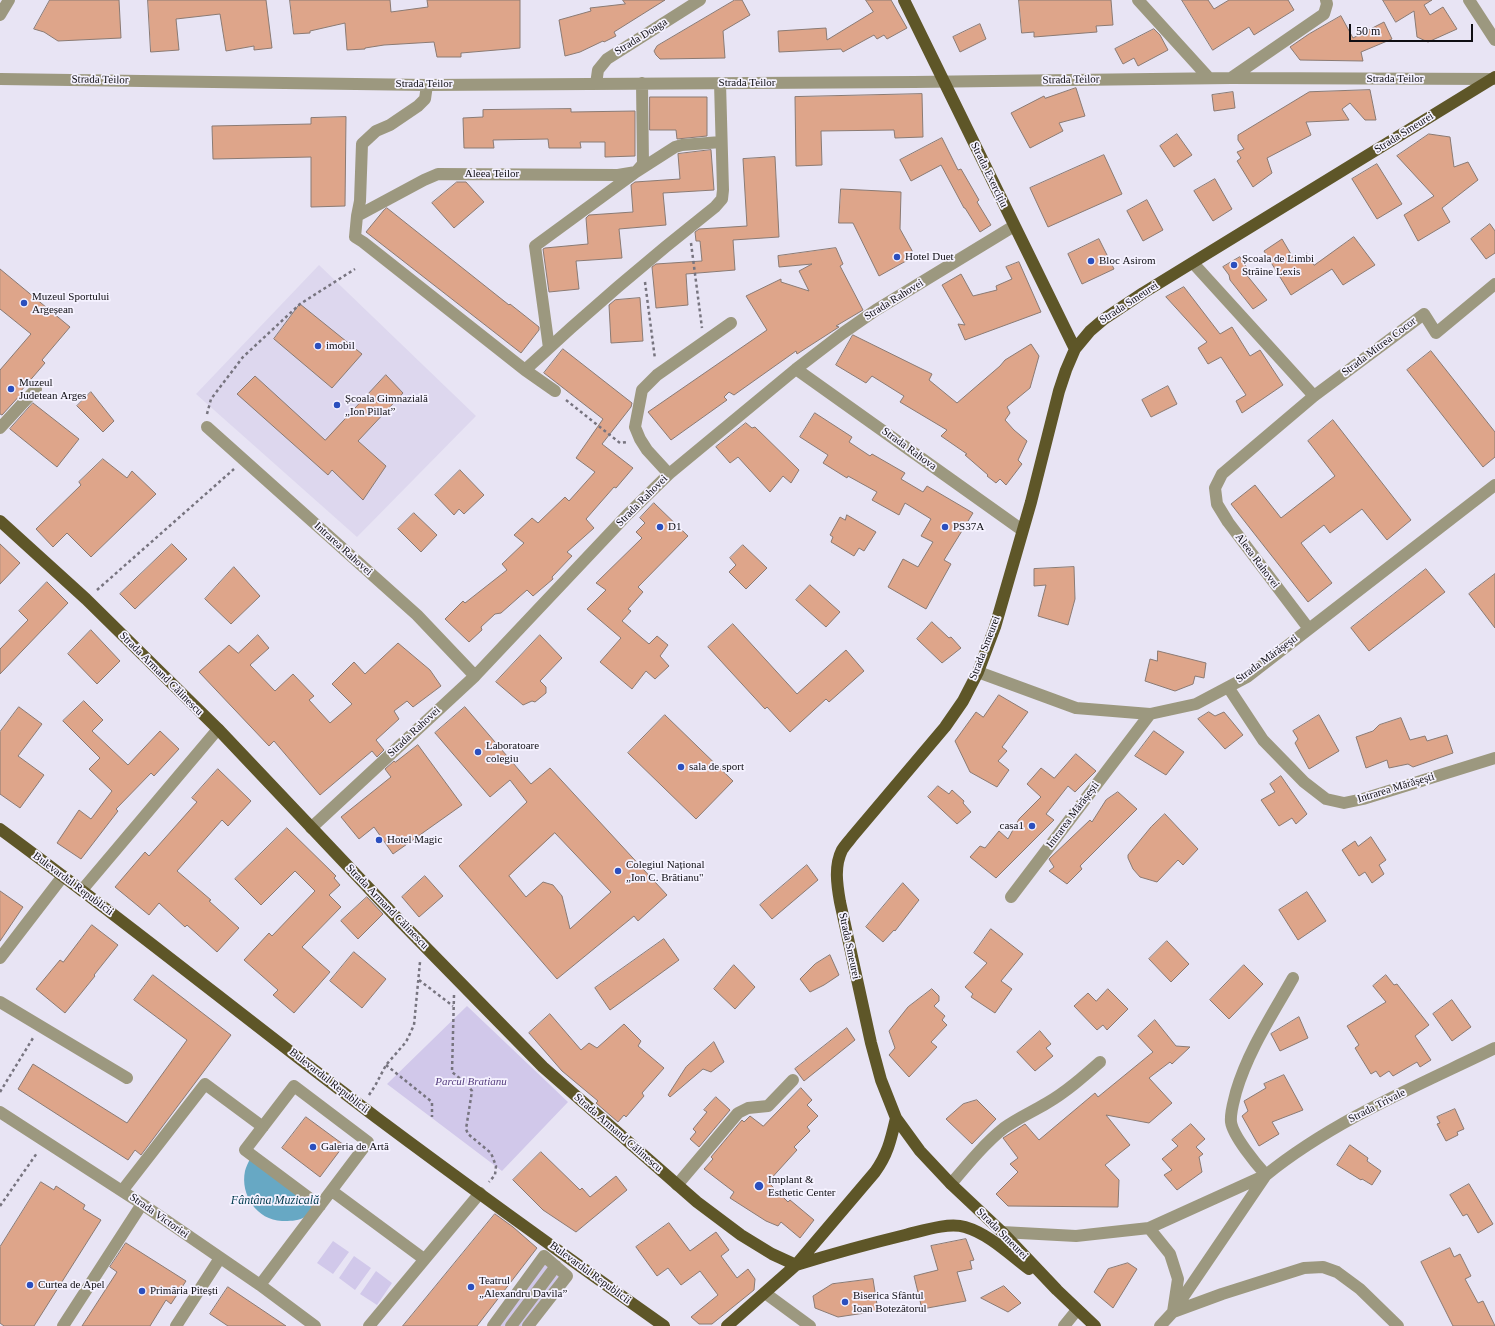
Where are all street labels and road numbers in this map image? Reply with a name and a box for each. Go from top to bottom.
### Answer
street label: Strada Doaga [612,16,670,58]
street label: Strada Teilor [1367,72,1423,86]
street label: Strada Teilor [71,73,129,87]
street label: Strada Teilor [1042,73,1100,87]
street label: Strada Teilor [719,76,775,90]
street label: Strada Teilor [396,77,452,91]
street label: Strada Smeurei [1372,110,1436,156]
street label: Strada Exercițiu [967,140,1011,210]
street label: Aleea Teilor [465,167,519,181]
street label: Strada Rahovei [862,277,926,323]
street label: Strada Smeurei [1097,279,1161,327]
street label: Strada Mitrea Cocor [1339,315,1419,379]
street label: Strada Rahova [879,425,939,473]
street label: Strada Rahovei [613,472,671,530]
street label: Intrarea Rahovei [311,519,375,579]
street label: Aleea Rahovei [1232,531,1282,591]
street label: Strada Smeurei [967,614,1003,682]
street label: Strada Armand Călinescu [116,629,206,719]
street label: Strada Mărășești [1233,632,1301,686]
street label: Strada Rahovei [385,704,443,760]
street label: Intrarea Mărășești [1356,770,1436,806]
street label: Intrarea Mărășești [1044,779,1102,851]
street label: Bulevardul Republicii [30,849,116,919]
street label: Strada Armand Călinescu [343,862,431,952]
street label: Strada Smeurei [836,912,862,980]
street label: Bulevardul Republicii [287,1046,371,1116]
street label: Strada Trivale [1346,1086,1408,1126]
street label: Strada Armand Călinescu [571,1091,665,1175]
street label: Strada Victoriei [127,1191,191,1241]
street label: Strada Smeurei [973,1205,1031,1263]
street label: Bulevardul Republicii [547,1239,633,1307]

